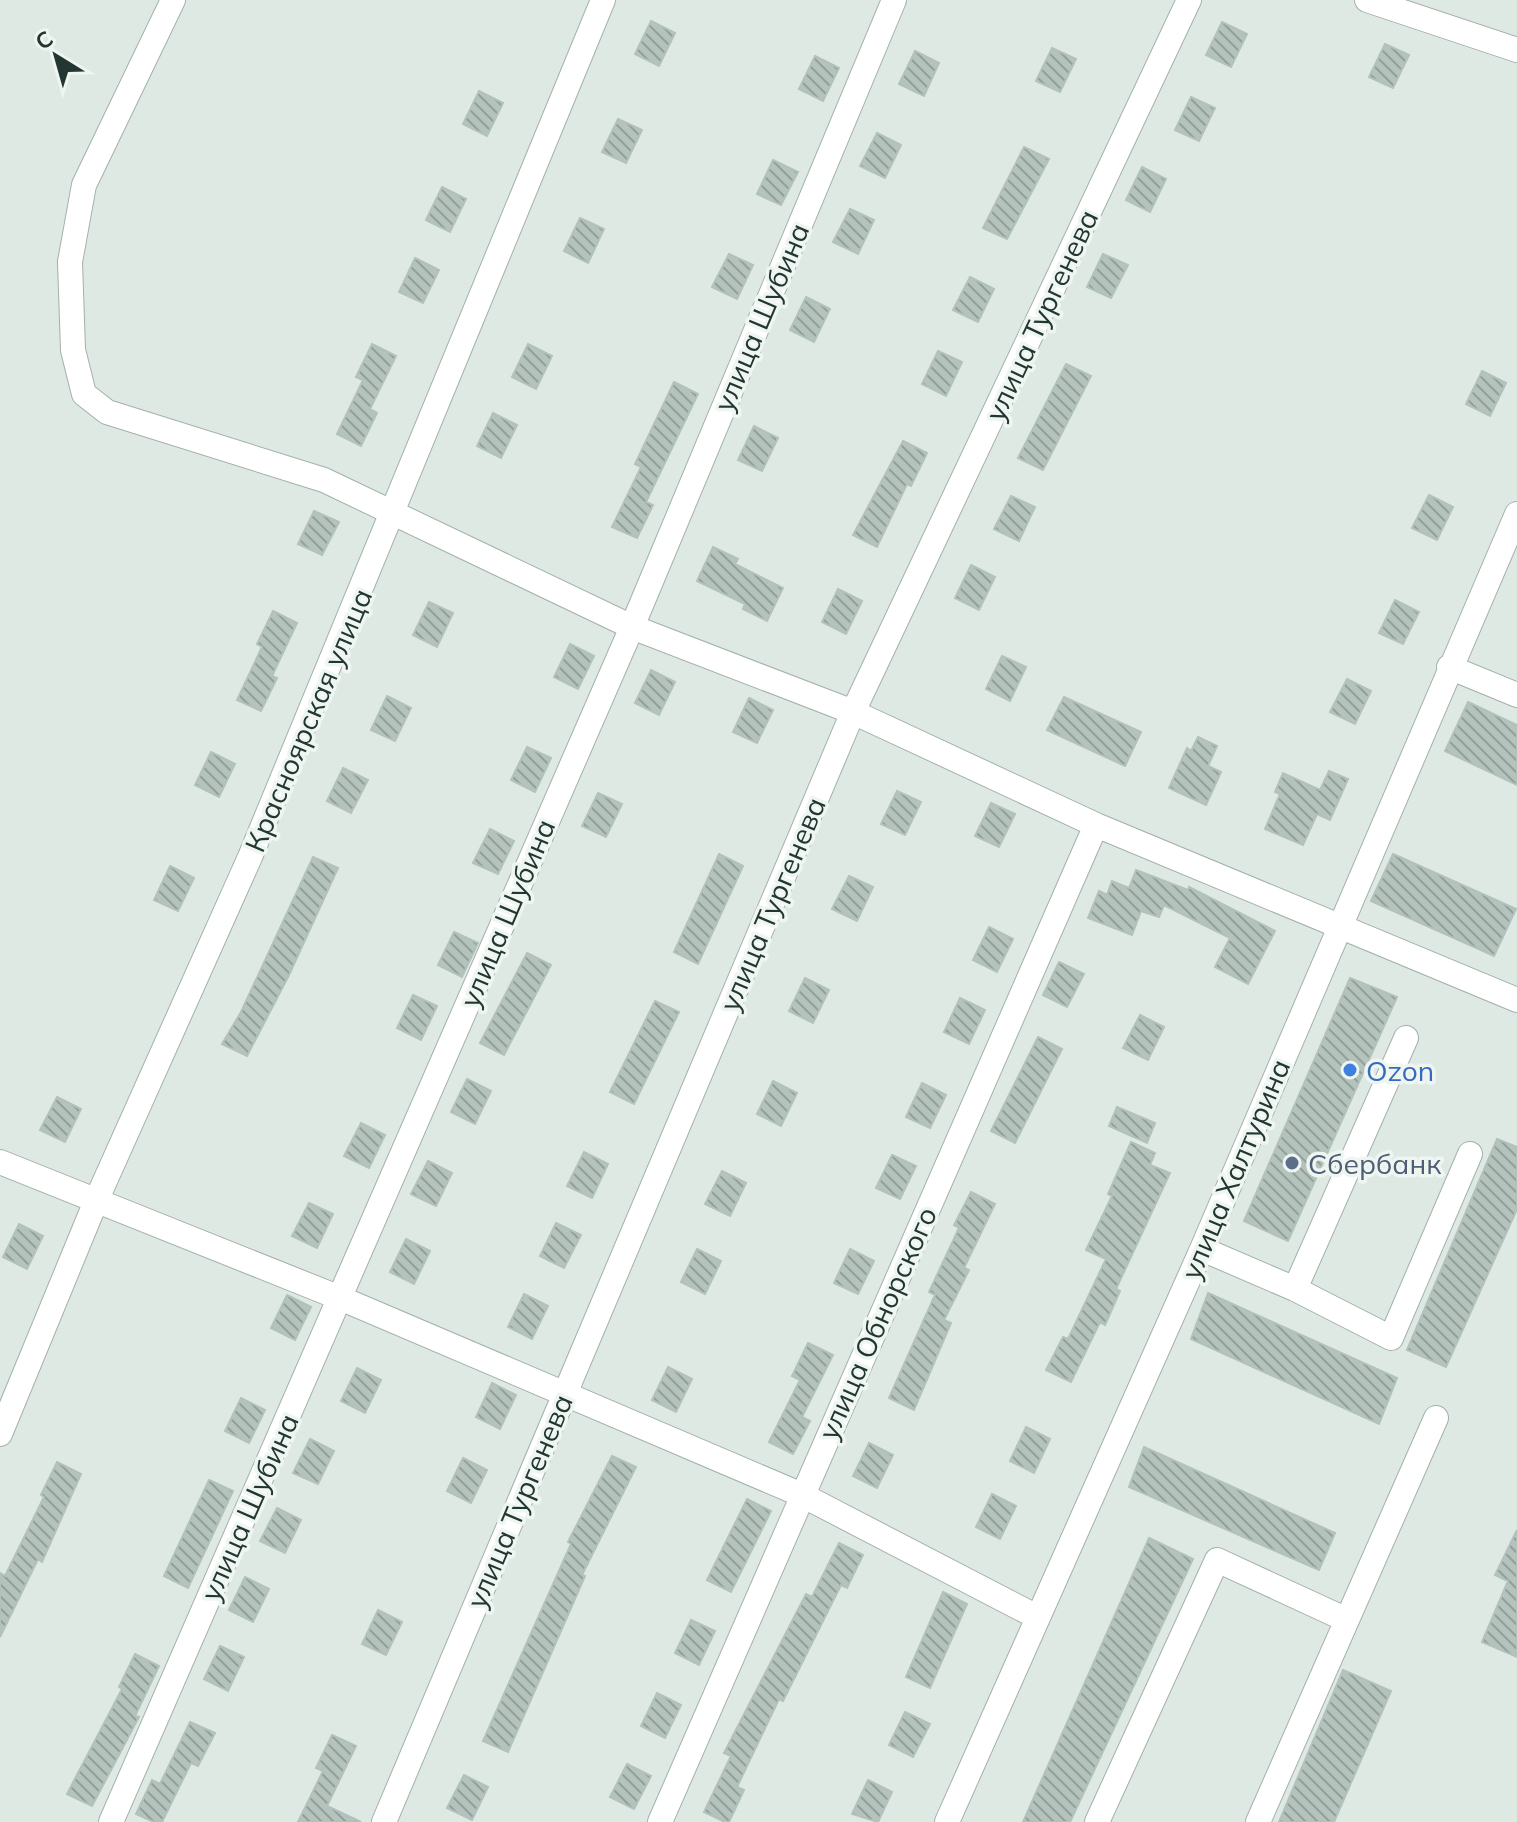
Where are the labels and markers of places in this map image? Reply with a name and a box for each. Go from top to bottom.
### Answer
place label: Ozon [1366,1053,1434,1088]
marker: Ozon [1341,1061,1359,1079]
place label: Сбербанк [1308,1146,1442,1181]
marker: Сбербанк [1283,1154,1301,1172]

